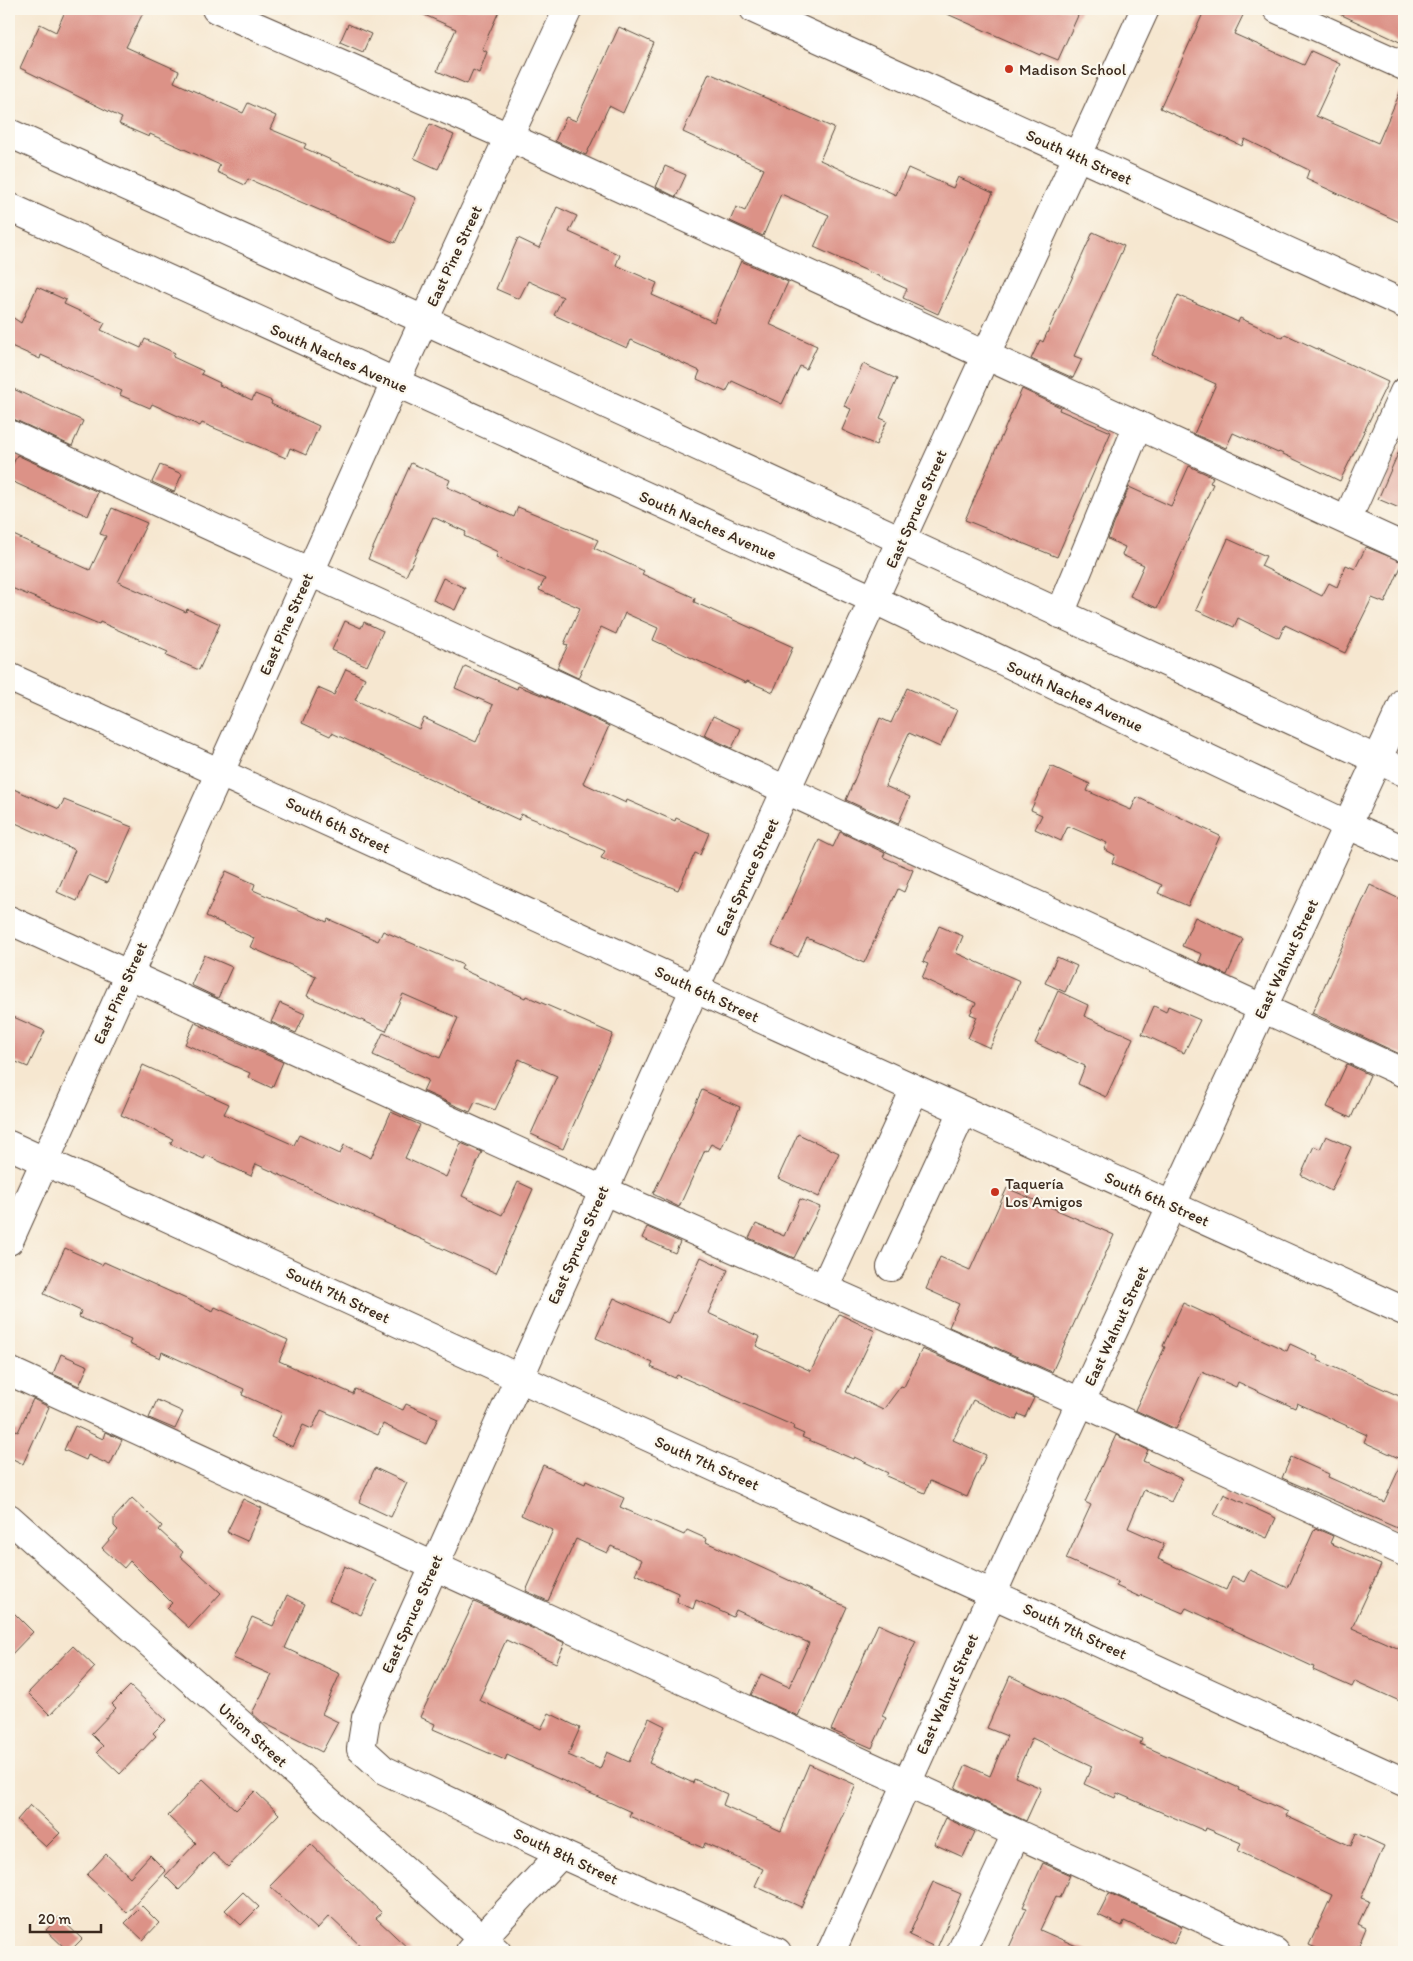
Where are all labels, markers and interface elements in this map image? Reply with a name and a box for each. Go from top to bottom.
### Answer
place label: Madison School [1019,60,1127,79]
marker: Madison School [1003,63,1015,75]
street label: South 4th Street [1023,125,1135,189]
street label: East Pine Street [422,202,486,310]
street label: South Naches Avenue [267,319,411,397]
street label: East Spruce Street [881,447,951,571]
street label: South Naches Avenue [636,486,780,564]
street label: East Pine Street [255,570,317,678]
street label: South Naches Avenue [1004,656,1146,736]
street label: South 6th Street [283,793,393,857]
street label: East Spruce Street [711,815,783,939]
street label: East Walnut Street [1250,896,1322,1022]
street label: East Pine Street [89,939,151,1047]
street label: South 6th Street [652,962,762,1026]
street label: South 6th Street [1102,1167,1212,1231]
place label: Taquería Los Amigos [1005,1174,1083,1211]
street label: East Spruce Street [543,1183,613,1307]
marker: Taquería Los Amigos [989,1186,1001,1198]
street label: South 7th Street [283,1263,393,1327]
street label: East Walnut Street [1080,1263,1152,1389]
street label: South 7th Street [652,1431,762,1495]
street label: East Spruce Street [377,1552,447,1676]
street label: South 7th Street [1020,1599,1130,1663]
street label: East Walnut Street [912,1631,982,1757]
street label: Union Street [214,1699,292,1771]
street label: South 8th Street [511,1823,621,1889]
scale bar [30,1901,101,1933]
text: 20 m [38,1910,72,1928]

